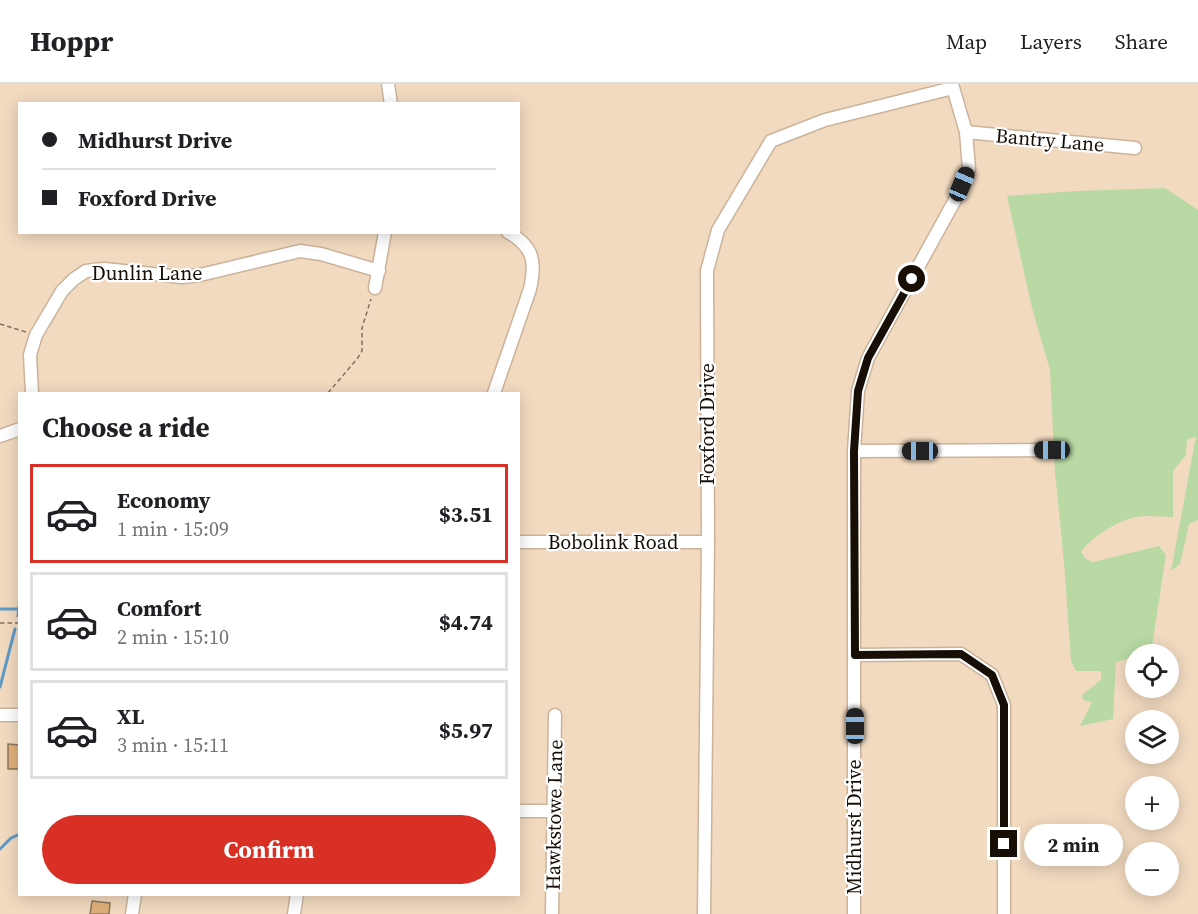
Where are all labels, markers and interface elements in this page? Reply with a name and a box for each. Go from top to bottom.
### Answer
text: Hoppr [30,22,113,60]
text: Map [946,27,987,56]
text: Layers [1020,27,1082,56]
text: Share [1115,27,1168,56]
street label: Bantry Lane [994,121,1106,159]
text: Midhurst Drive [78,125,232,155]
car [947,164,977,204]
text: Foxford Drive [78,183,216,213]
street label: Dunlin Lane [92,259,203,287]
route start [898,265,925,292]
street label: Foxford Drive [693,363,721,485]
text: Choose a ride [42,409,210,446]
car [1034,441,1070,459]
car [902,442,938,460]
text: Economy [117,485,211,515]
icon: car [45,487,99,541]
text: $3.51 [439,499,493,529]
text: 1 min · 15:09 [117,515,229,543]
street label: Bobolink Road [548,528,679,556]
text: Comfort [117,593,201,623]
icon: car [45,595,99,649]
text: $4.74 [439,607,493,637]
text: 2 min · 15:10 [117,623,229,651]
map controls [1125,644,1179,896]
button: locate [1125,644,1179,698]
text: XL [117,701,144,731]
icon: car [45,703,99,757]
car [846,708,864,744]
button: layers [1125,710,1179,764]
text: $5.97 [439,715,493,745]
text: 3 min · 15:11 [117,731,229,759]
street label: Hawkstowe Lane [539,739,569,891]
street label: Midhurst Drive [840,759,868,895]
button: + [1125,776,1179,830]
button: Confirm [42,815,496,884]
callout: 2 min [1025,823,1124,865]
route end [990,830,1017,857]
text: 2 min [1048,831,1099,859]
button: − [1125,842,1179,896]

